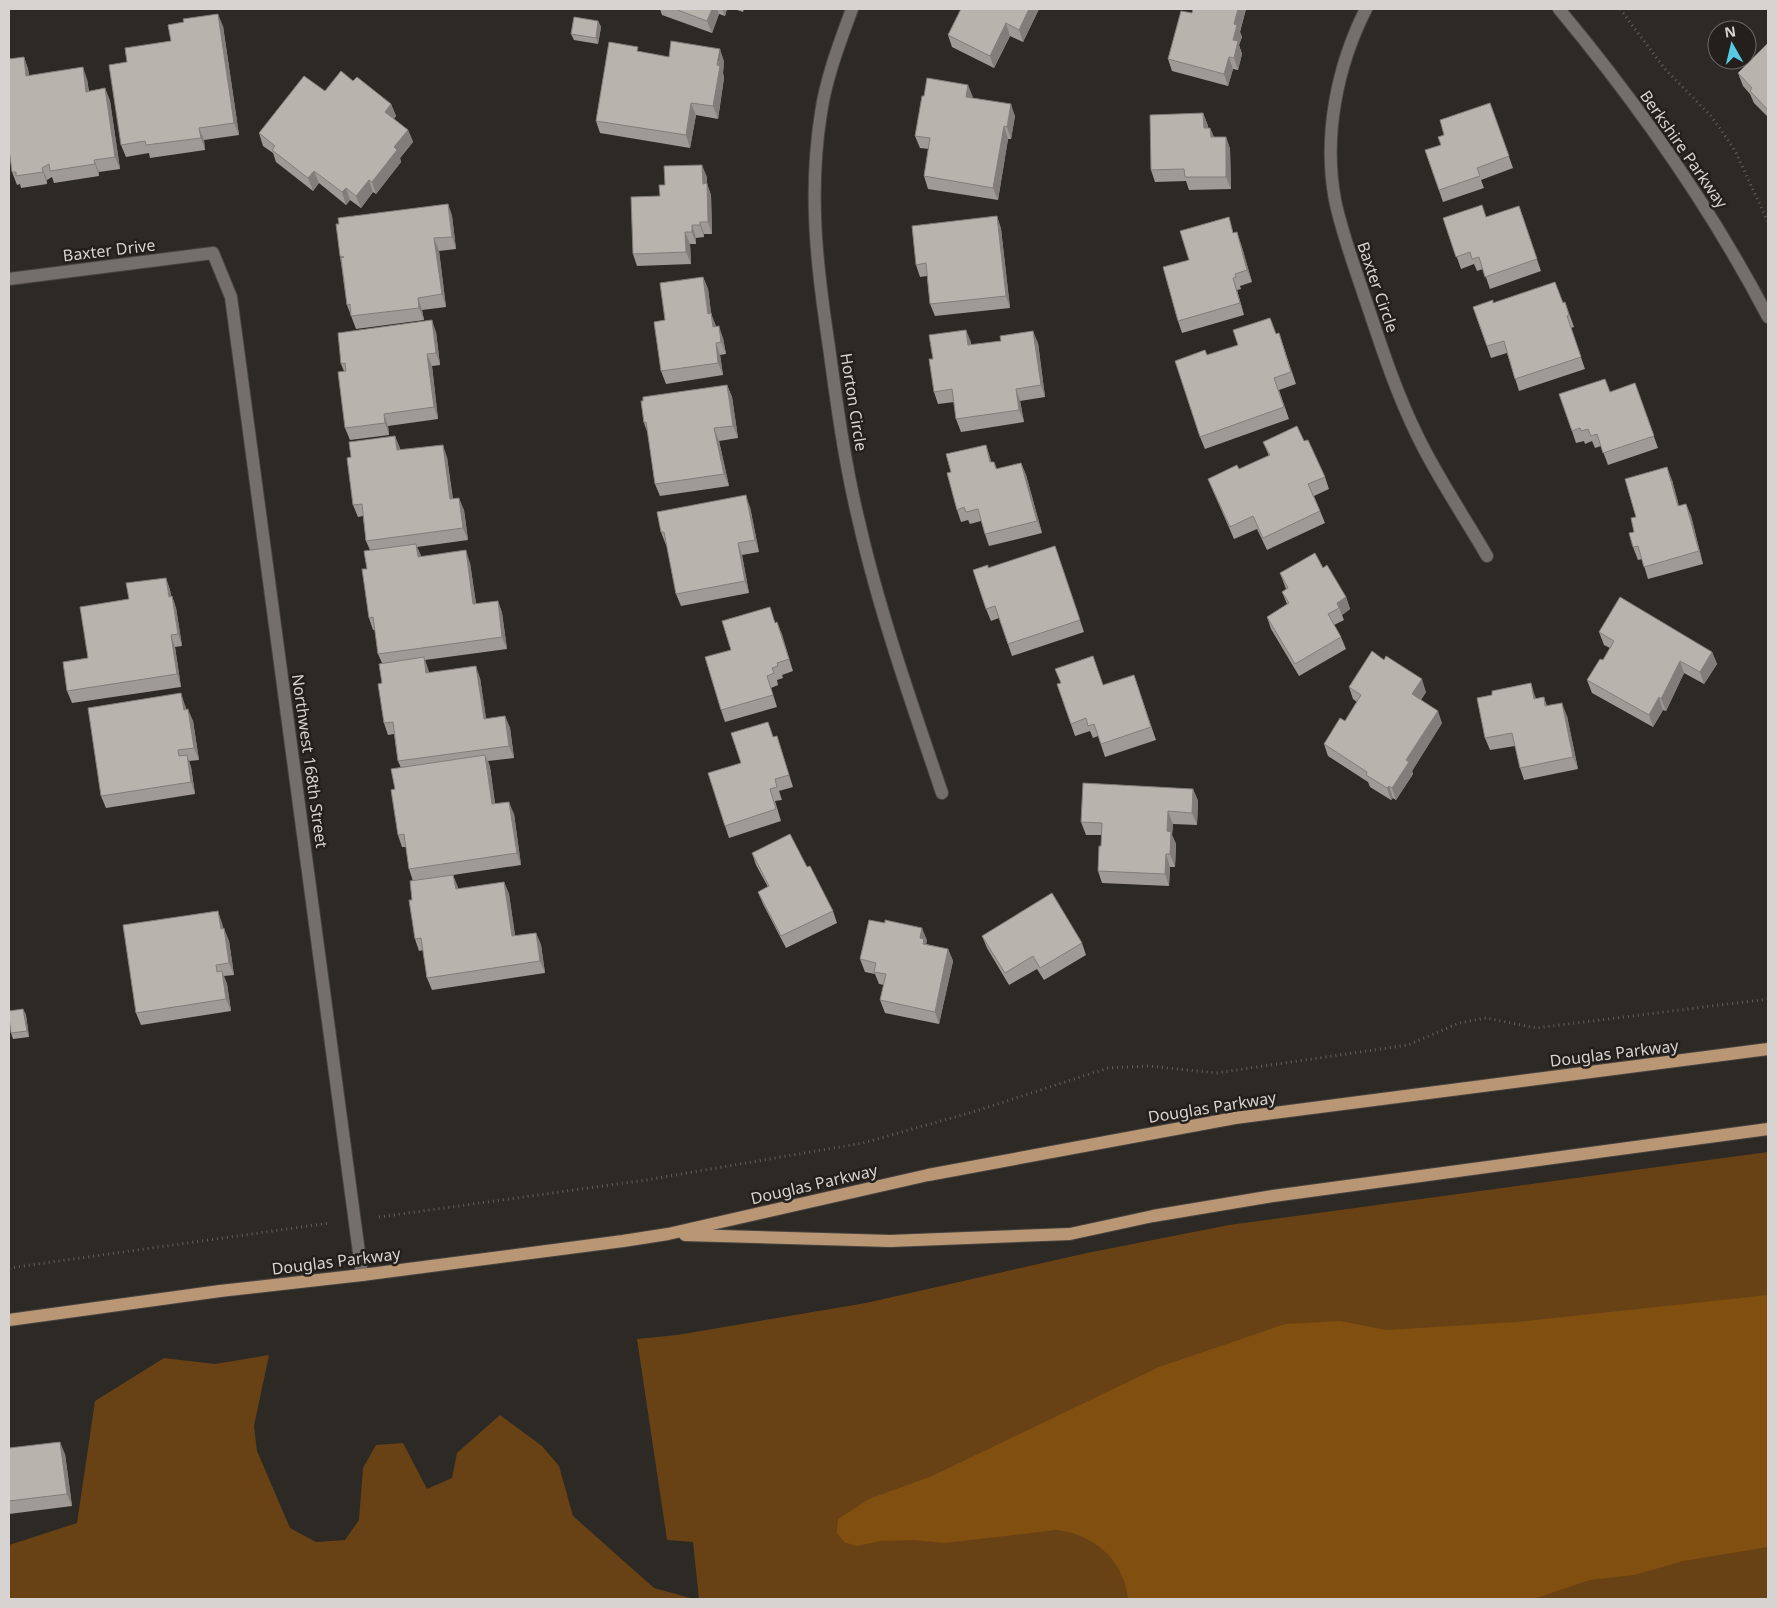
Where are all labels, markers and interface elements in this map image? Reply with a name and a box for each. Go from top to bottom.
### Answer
north arrow [1707,20,1757,70]
text: N [1723,21,1737,42]
street label: Berkshire Parkway [1635,86,1733,213]
street label: Baxter Drive [62,233,156,267]
street label: Baxter Circle [1352,239,1404,335]
street label: Horton Circle [835,351,873,453]
street label: Northwest 168th Street [287,673,333,850]
street label: Douglas Parkway [1548,1034,1680,1072]
street label: Douglas Parkway [1146,1086,1279,1128]
street label: Douglas Parkway [748,1159,880,1209]
street label: Douglas Parkway [270,1242,402,1280]

